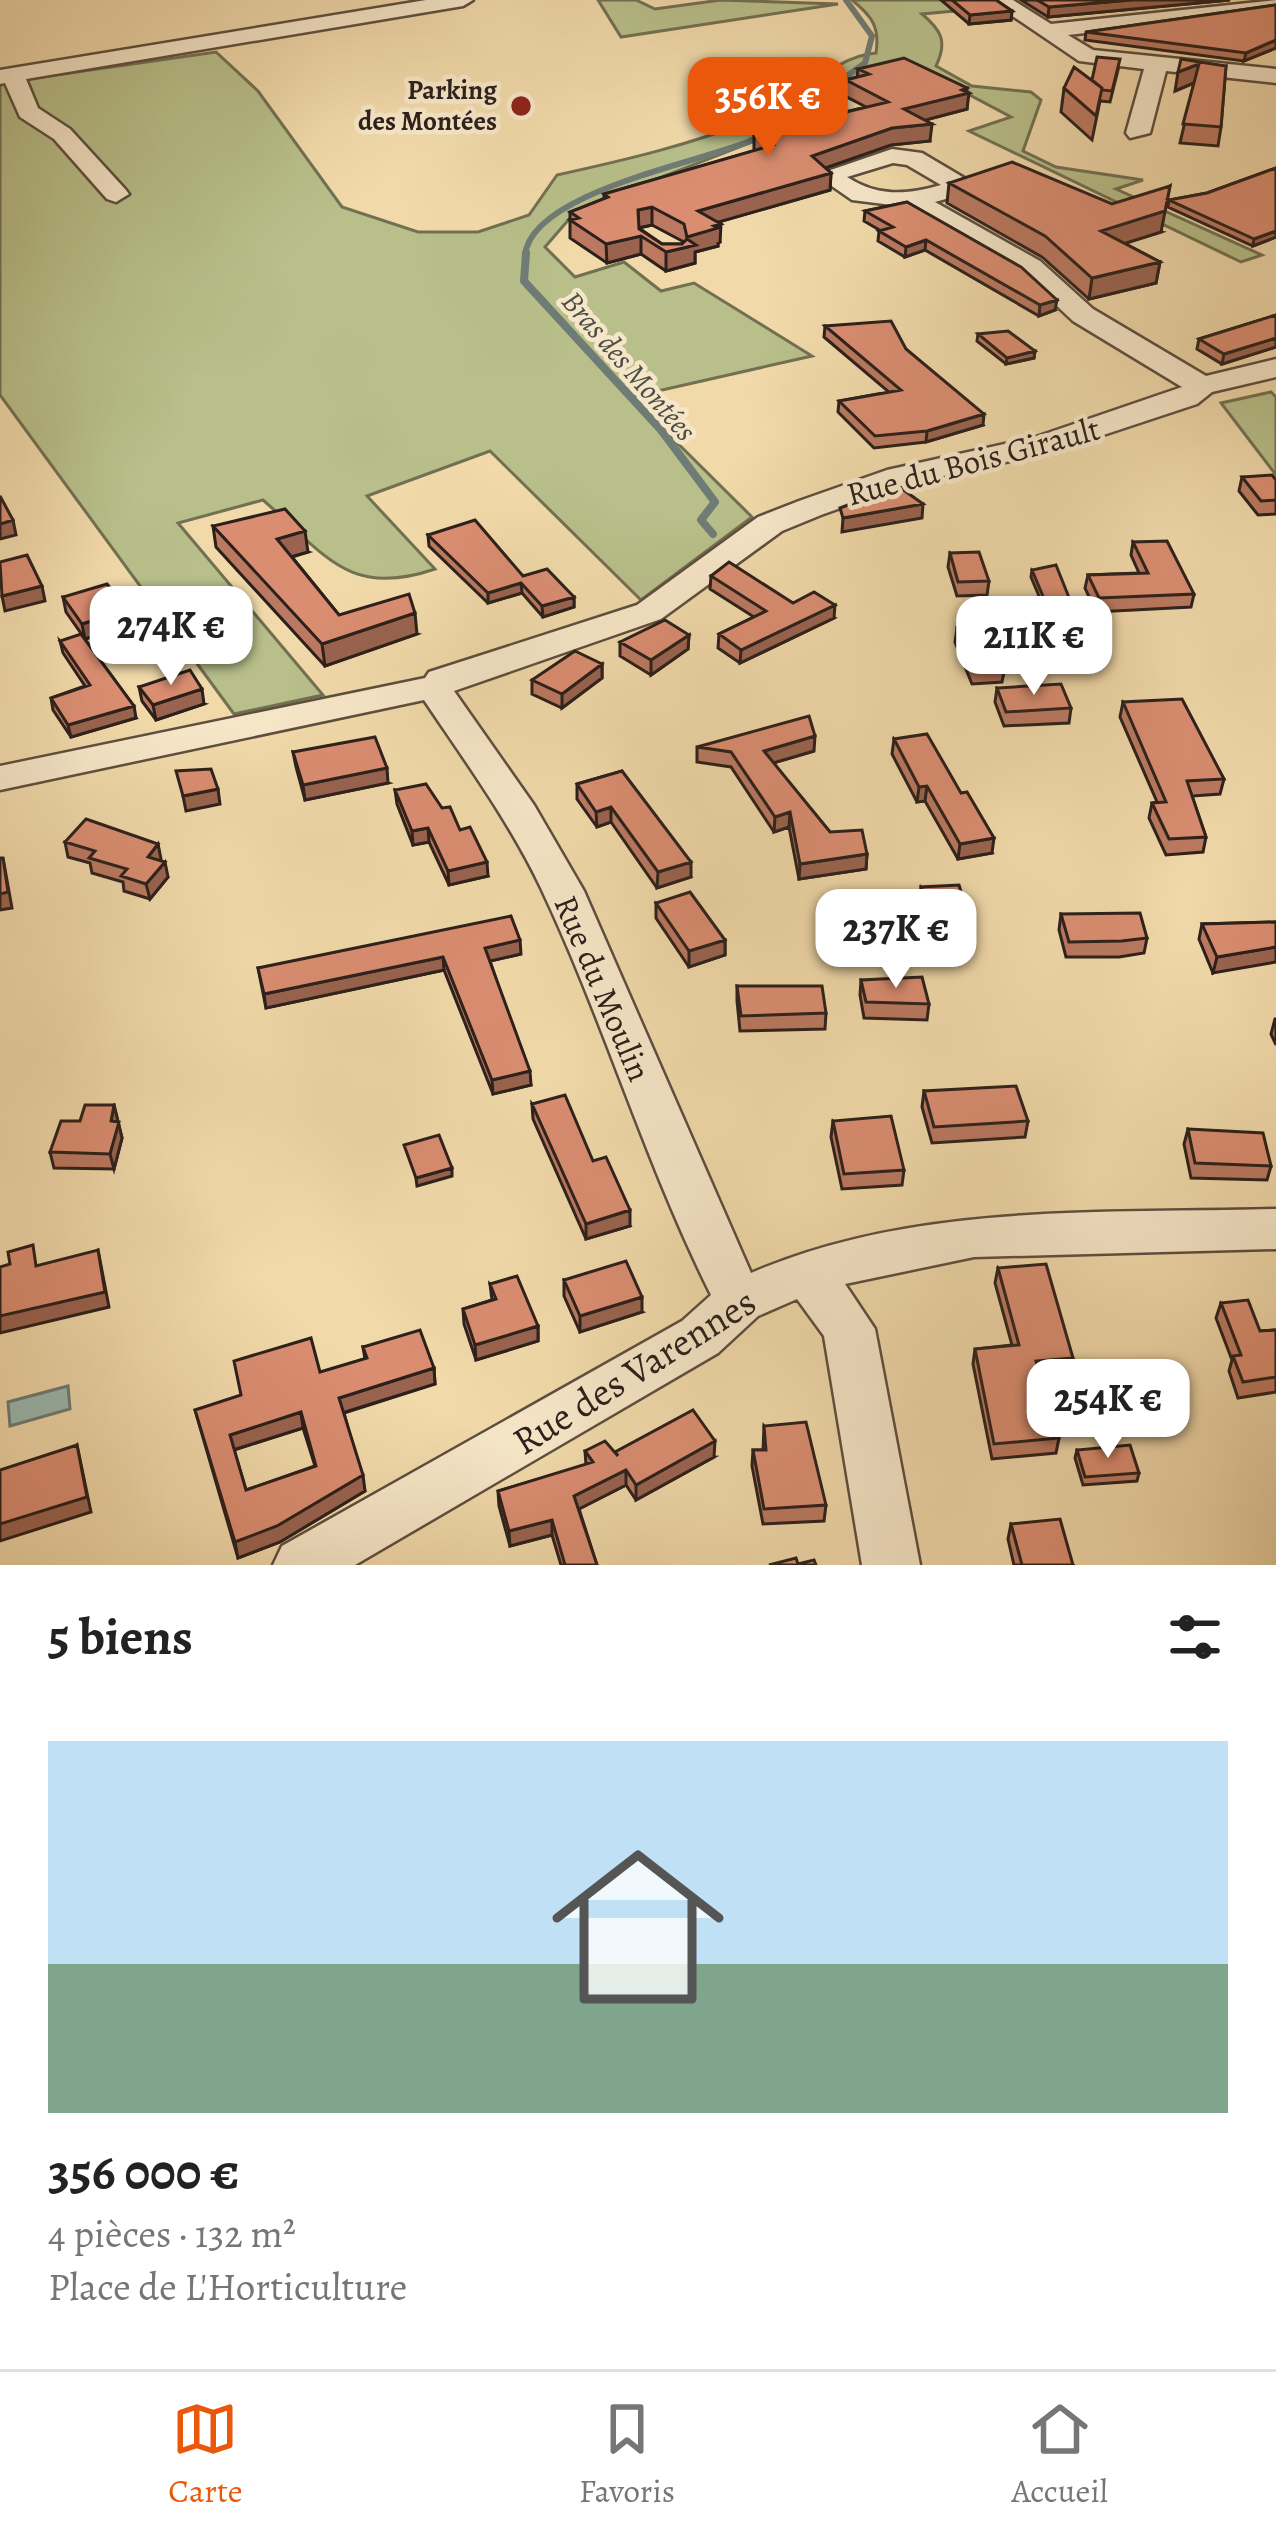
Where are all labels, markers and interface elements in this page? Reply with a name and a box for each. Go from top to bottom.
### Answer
pin: 356K € [670,57,866,159]
text: 356K € [715,69,821,122]
place label: Parking des Montées [358,72,497,139]
marker: Parking des Montées [508,93,534,119]
water label: Bras des Montées [553,282,705,450]
street label: Rue du Bois Girault [841,406,1105,516]
pin: 274K € [73,586,269,688]
pin: 211K € [936,596,1132,698]
text: 274K € [117,598,225,651]
text: 211K € [983,608,1085,661]
street label: Rue du Moulin [544,888,662,1088]
pin: 237K € [798,889,994,991]
text: 237K € [842,901,950,954]
street label: Rue des Varennes [502,1275,766,1467]
pin: 254K € [1010,1359,1206,1461]
text: 254K € [1054,1371,1162,1424]
text: 5 biens [48,1602,193,1672]
icon: filters [1162,1604,1228,1670]
icon: home [530,1819,746,2035]
text: 356 000 € [48,2137,240,2207]
text: 4 pièces · 132 m² [48,2207,296,2260]
text: Place de L'Horticulture [48,2260,407,2313]
tab: Carte [168,2396,243,2513]
tab: Favoris [579,2396,675,2513]
tab: Accueil [1011,2396,1108,2513]

